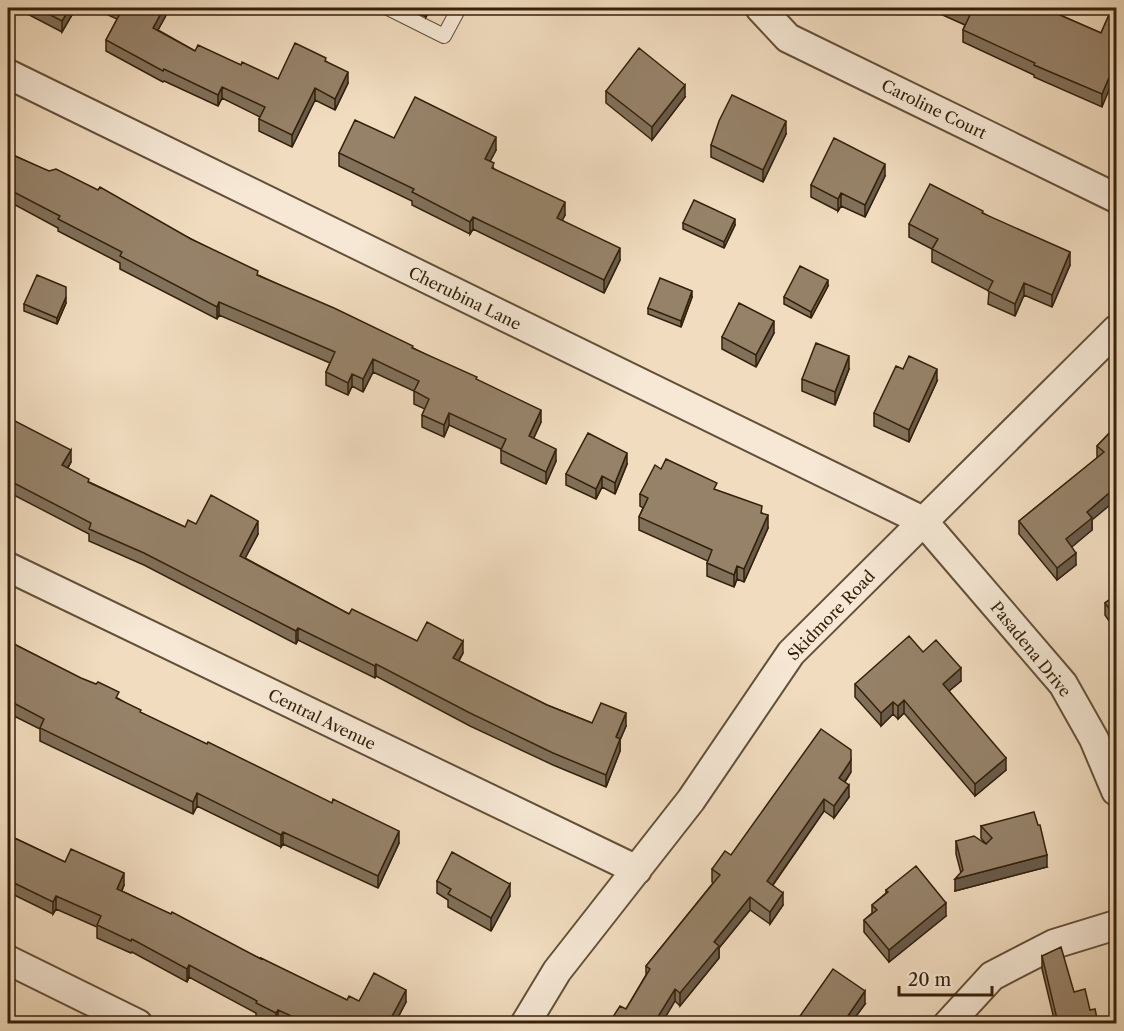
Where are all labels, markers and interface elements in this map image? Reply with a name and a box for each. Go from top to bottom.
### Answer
street label: Caroline Court [878,75,990,143]
street label: Cherubina Lane [405,262,525,334]
street label: Skidmore Road [783,566,879,664]
street label: Pasadena Drive [986,597,1076,701]
street label: Central Avenue [265,684,379,754]
scale bar [899,959,992,997]
text: 20 m [908,969,952,991]

